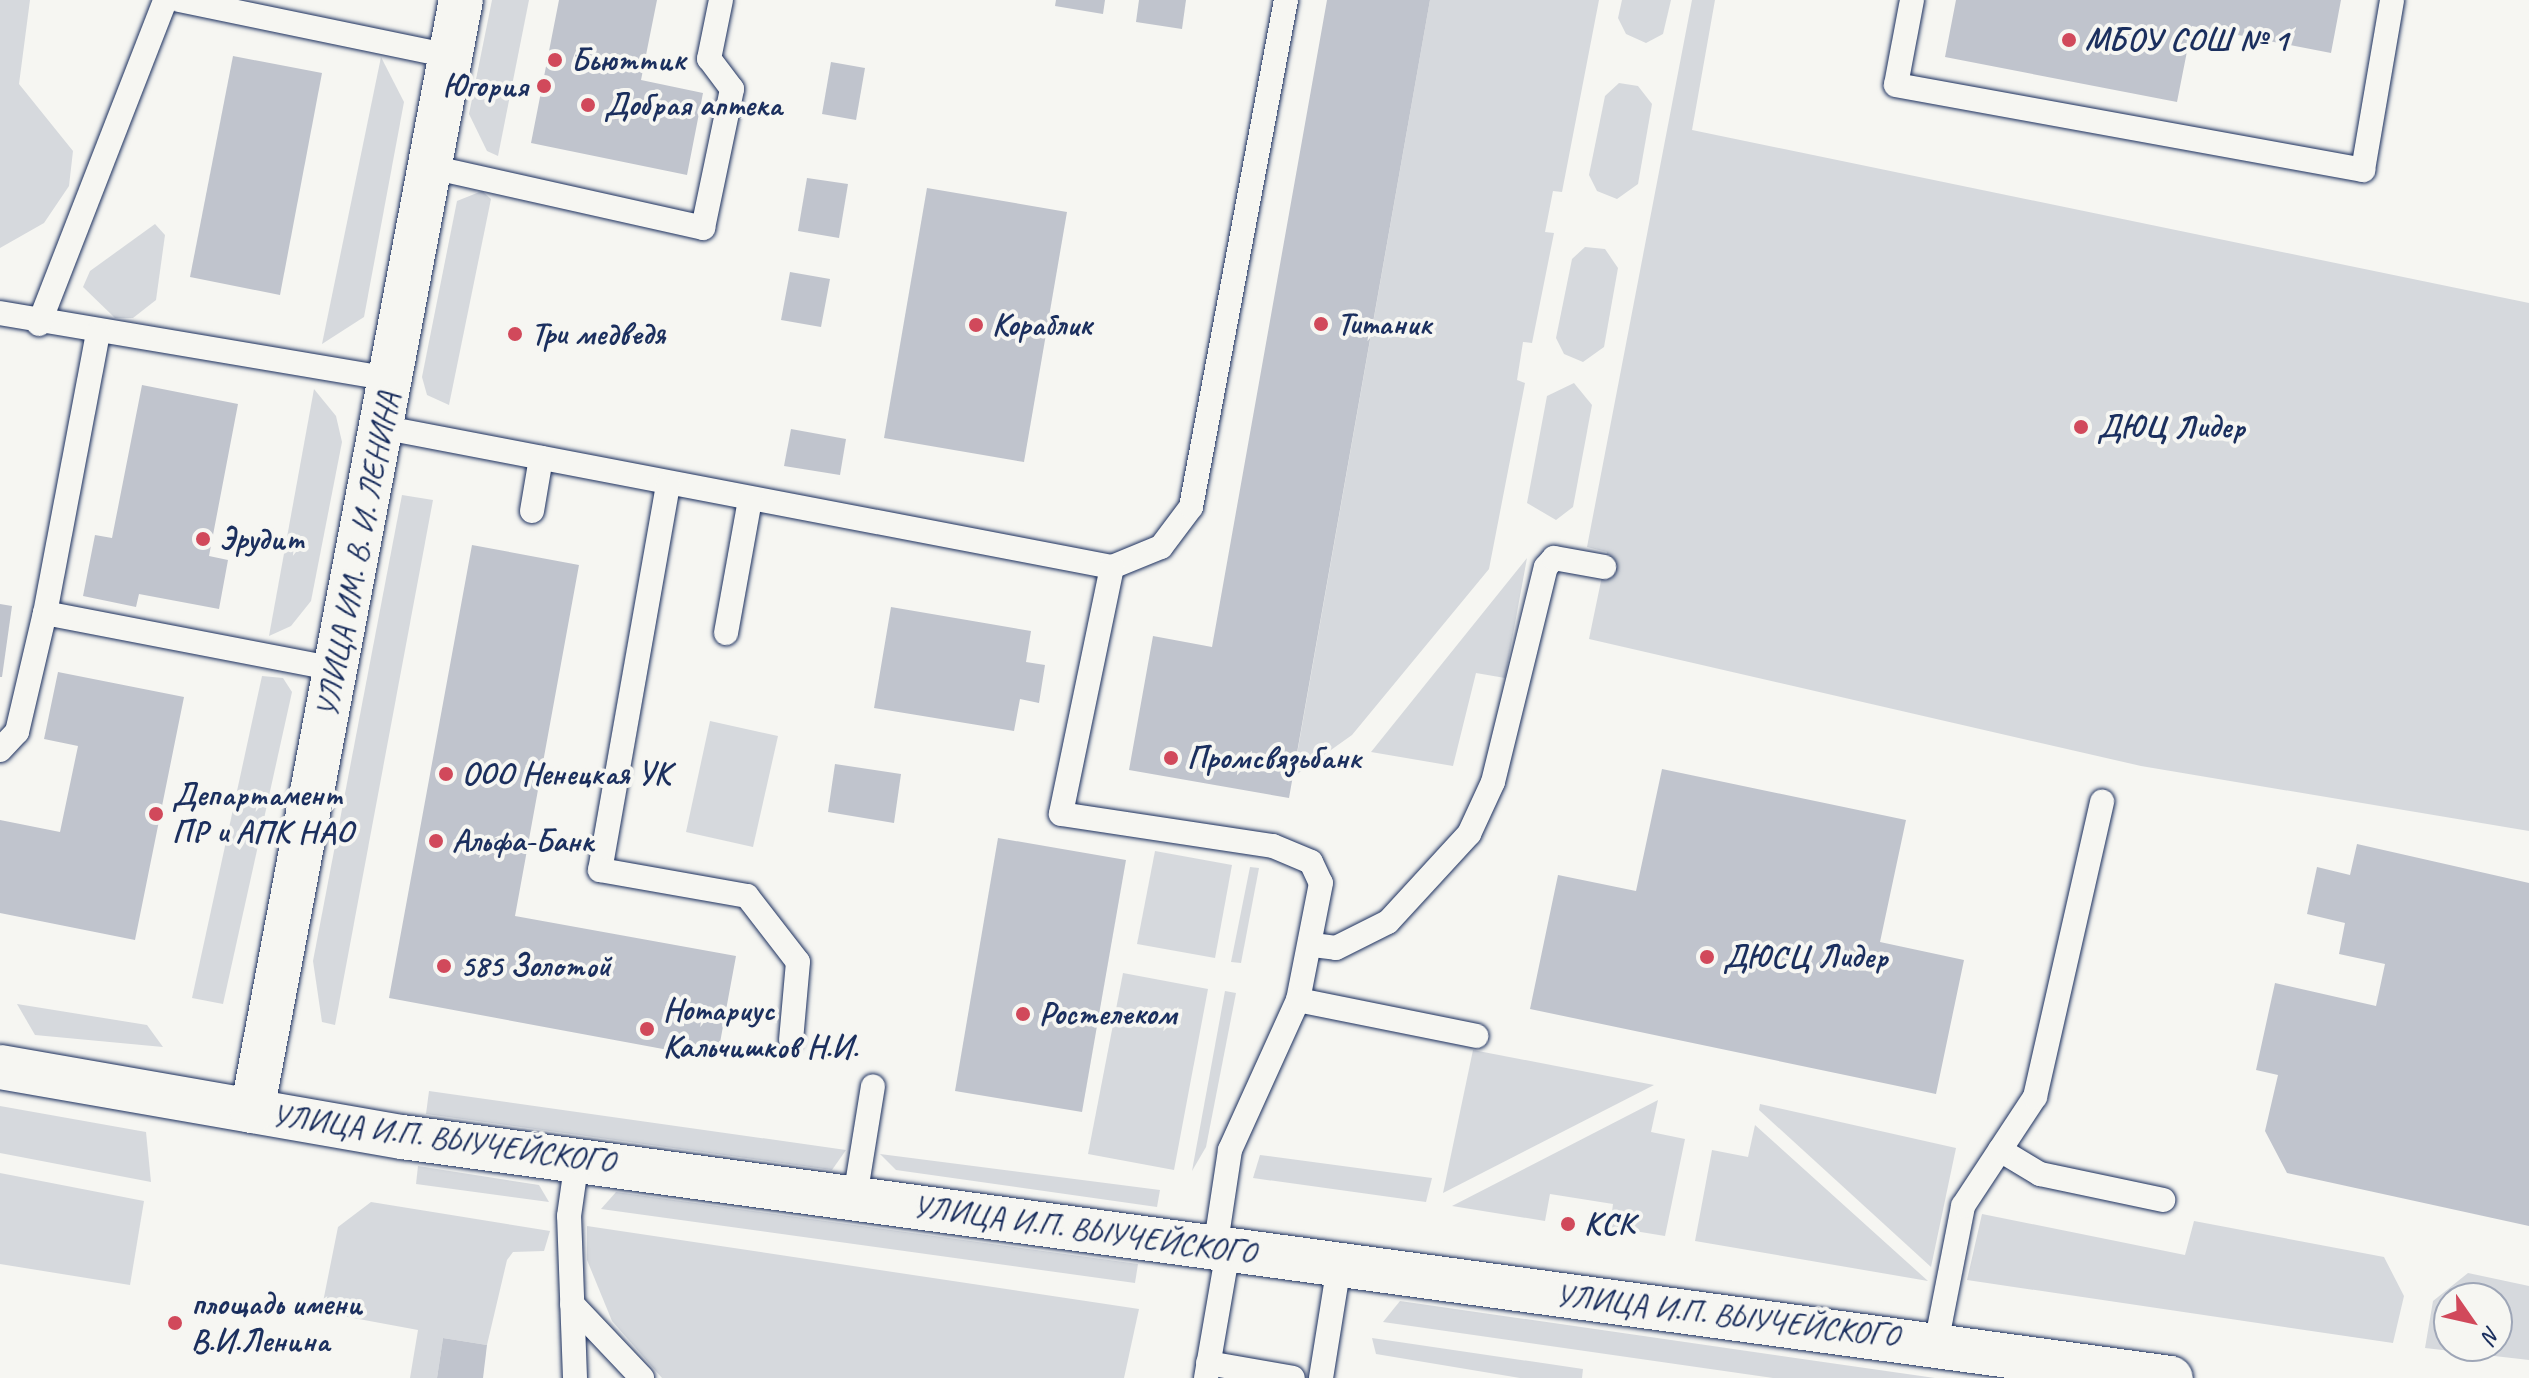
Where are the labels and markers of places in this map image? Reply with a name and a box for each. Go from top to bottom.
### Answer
place label: МБОУ СОШ № 1 [2085,21,2286,59]
marker: МБОУ СОШ № 1 [2060,31,2078,49]
place label: Бьюттик [571,41,685,79]
marker: Бьюттик [546,51,564,69]
place label: Югория [443,67,528,105]
marker: Югория [535,77,553,95]
place label: Добрая аптека [604,86,786,124]
marker: Добрая аптека [579,96,597,114]
place label: Титаник [1337,305,1432,343]
place label: Кораблик [992,306,1091,344]
place label: Три медведя [531,315,661,353]
marker: Титаник [1312,315,1330,333]
marker: Кораблик [967,316,985,334]
marker: Три медведя [506,325,524,343]
place label: ДЮЦ Лидер [2097,408,2245,446]
marker: ДЮЦ Лидер [2072,418,2090,436]
place label: Эрудит [219,520,304,558]
marker: Эрудит [194,530,212,548]
place label: Промсвязьбанк [1187,739,1361,777]
marker: Промсвязьбанк [1162,749,1180,767]
place label: ООО Ненецкая УК [462,755,670,793]
marker: ООО Ненецкая УК [437,765,455,783]
place label: Департамент ПР и АПК НАО [172,777,349,852]
marker: Департамент ПР и АПК НАО [147,805,165,823]
place label: Альфа-Банк [452,822,593,860]
marker: Альфа-Банк [427,832,445,850]
place label: ДЮСЦ Лидер [1723,938,1888,976]
place label: 585 Золотой [460,947,610,985]
marker: ДЮСЦ Лидер [1698,948,1716,966]
marker: 585 Золотой [435,957,453,975]
place label: Нотариус Кальчишков Н.И. [663,992,858,1067]
place label: Ростелеком [1039,995,1177,1033]
marker: Ростелеком [1014,1005,1032,1023]
marker: Нотариус Кальчишков Н.И. [638,1020,656,1038]
place label: КСК [1584,1205,1635,1243]
marker: КСК [1559,1215,1577,1233]
place label: площадь имени В.И.Ленина [191,1286,359,1361]
marker: площадь имени В.И.Ленина [166,1314,184,1332]

